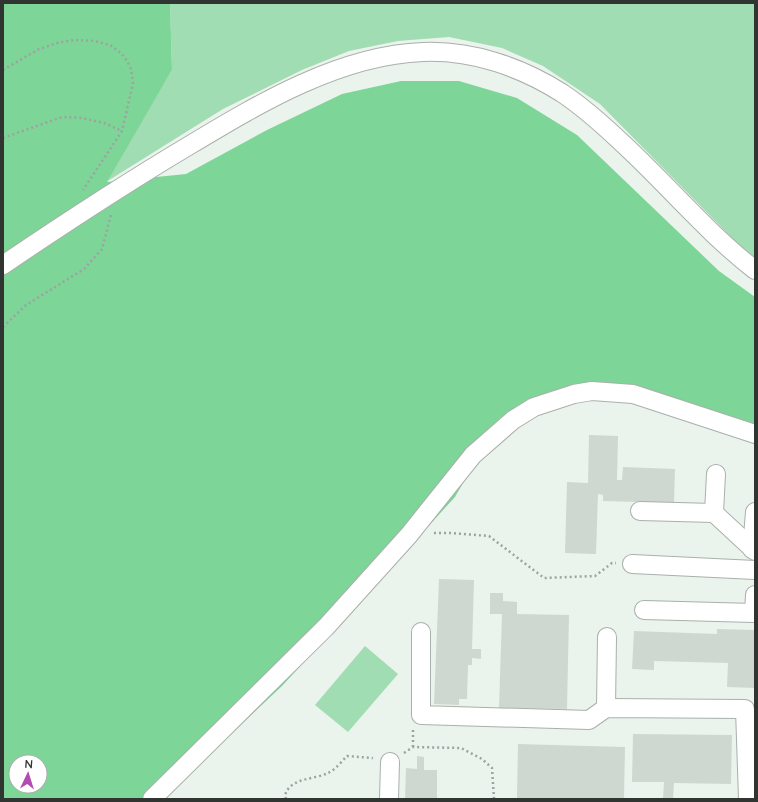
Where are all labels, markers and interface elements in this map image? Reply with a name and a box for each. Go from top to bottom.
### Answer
north arrow [8,754,48,794]
text: N [24,757,33,770]

